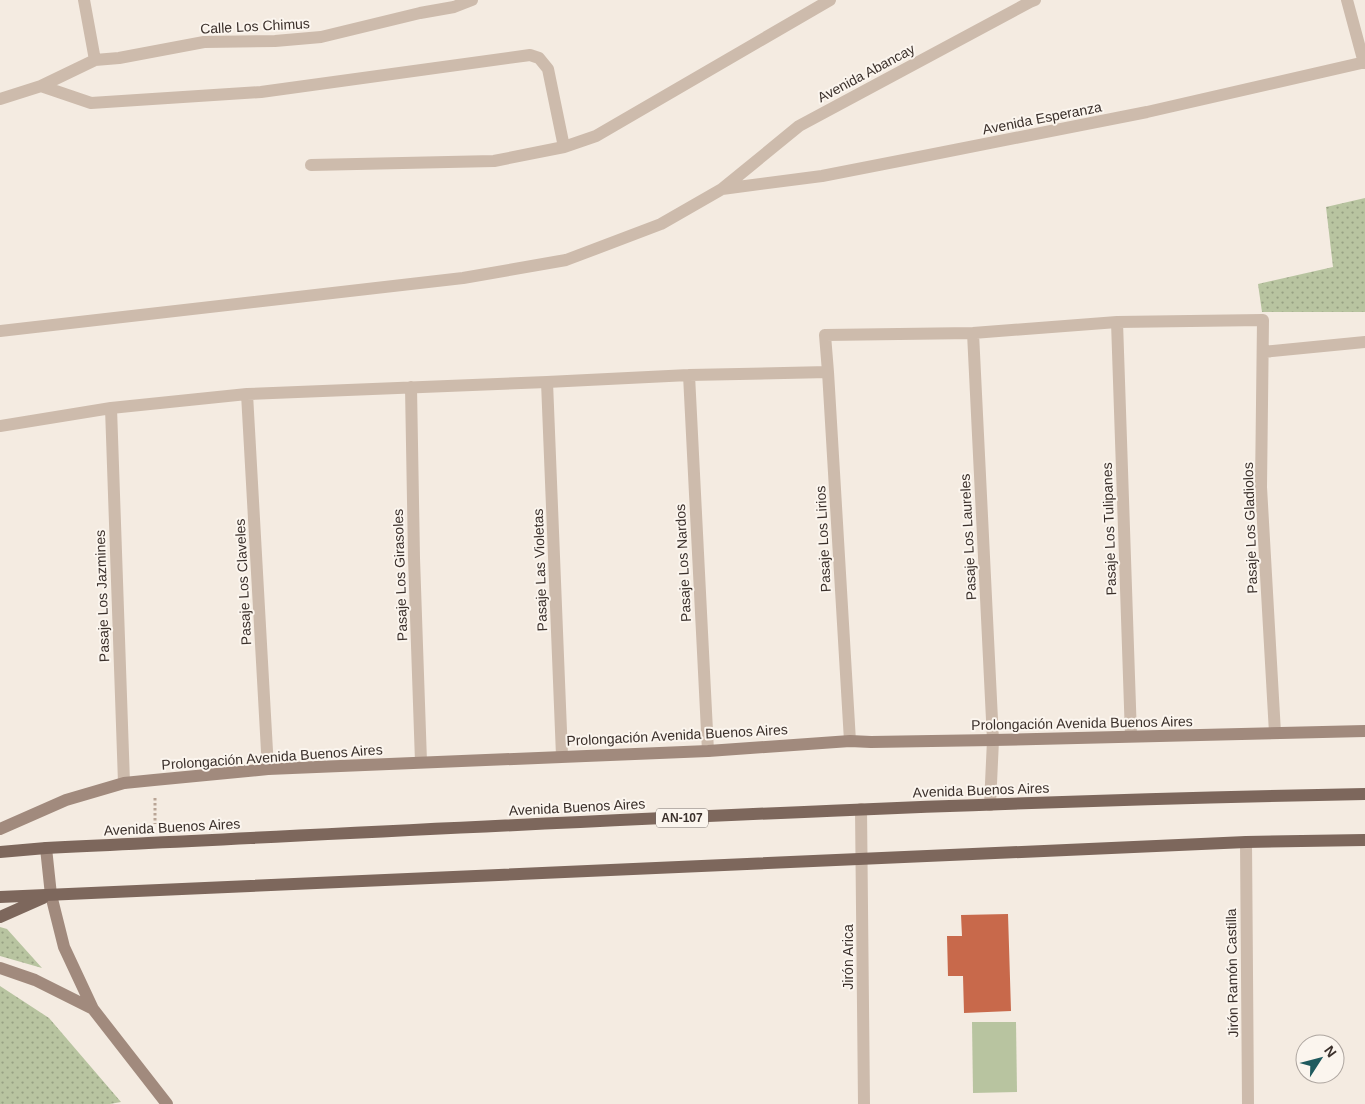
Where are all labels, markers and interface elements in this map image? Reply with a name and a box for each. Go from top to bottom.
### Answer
street label: Calle Los Chimus [200,15,310,37]
street label: Avenida Abancay [815,41,917,105]
street label: Avenida Esperanza [981,99,1103,137]
street label: Pasaje Los Tulipanes [1099,462,1119,596]
street label: Pasaje Los Gladiolos [1240,462,1260,594]
street label: Pasaje Los Laureles [957,473,979,601]
street label: Pasaje Los Lirios [812,485,834,593]
street label: Pasaje Los Nardos [672,504,694,622]
street label: Pasaje Las Violetas [530,508,550,632]
street label: Pasaje Los Girasoles [390,509,410,641]
street label: Pasaje Los Claveles [232,518,254,646]
street label: Pasaje Los Jazmines [92,530,112,662]
street label: Prolongación Avenida Buenos Aires [971,713,1193,733]
street label: Prolongación Avenida Buenos Aires [566,721,788,749]
street label: Prolongación Avenida Buenos Aires [161,741,383,773]
street label: Avenida Buenos Aires [912,780,1050,800]
street label: Avenida Buenos Aires [508,795,646,819]
road number: AN-107 [656,808,708,828]
street label: Avenida Buenos Aires [103,815,241,839]
street label: Jirón Ramón Castilla [1223,908,1241,1038]
street label: Jirón Arica [840,924,856,990]
north arrow [1295,1034,1345,1084]
text: N [1321,1043,1340,1060]

